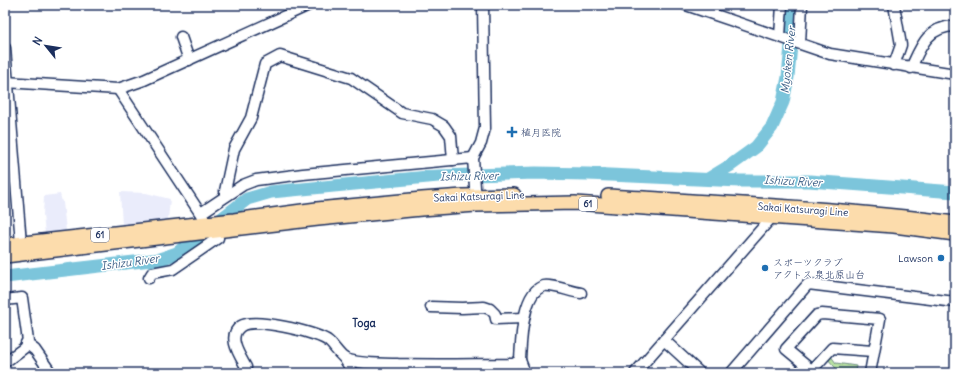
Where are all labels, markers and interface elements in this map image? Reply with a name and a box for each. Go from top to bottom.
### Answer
water label: Myoken River [778,24,799,94]
north arrow [26,26,66,66]
text: N [29,34,45,48]
marker: 植月医院 [506,126,518,138]
place label: 植月医院 [521,126,561,139]
water label: Ishizu River [440,168,500,184]
water label: Ishizu River [764,172,824,190]
street label: Sakai Katsuragi Line [433,188,525,205]
road number: 61 [579,197,597,211]
street label: Sakai Katsuragi Line [757,200,849,219]
road number: 61 [91,228,109,242]
water label: Ishizu River [100,251,161,273]
place label: Lawson [898,252,933,265]
marker: Lawson [936,253,946,263]
place label: スポーツクラブ アクトス 泉北原山台 [773,256,865,281]
marker: スポーツクラブ アクトス 泉北原山台 [760,263,770,273]
district label: Toga [352,316,377,331]

